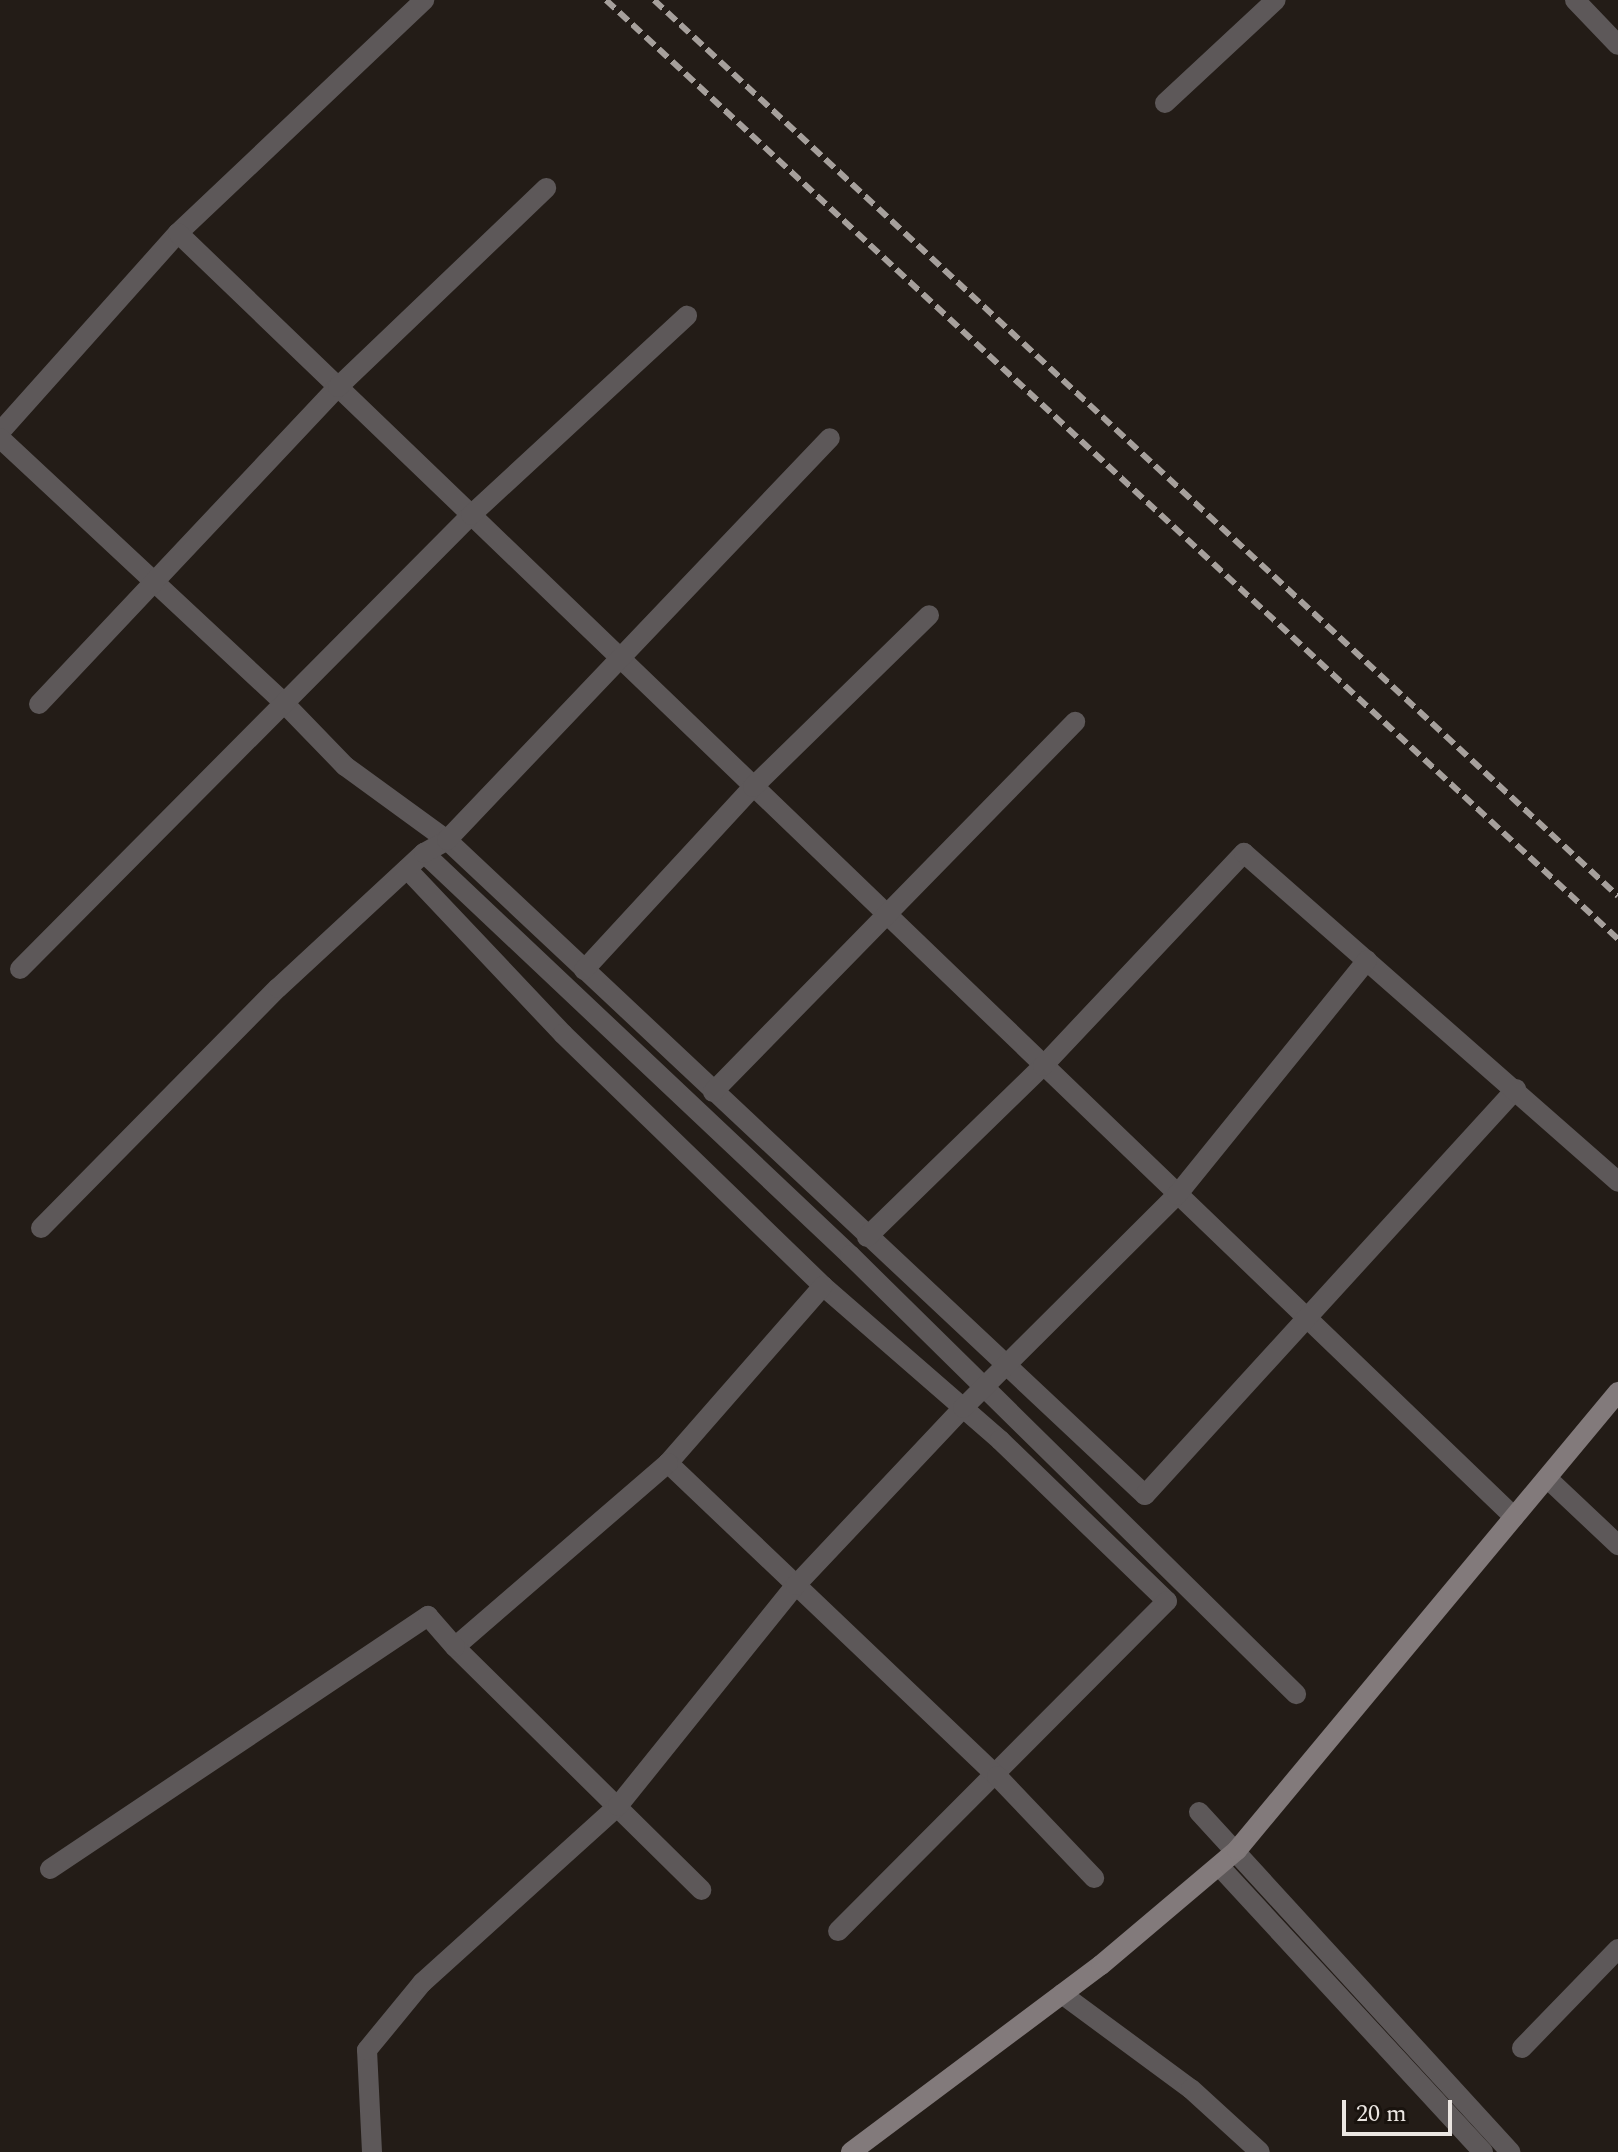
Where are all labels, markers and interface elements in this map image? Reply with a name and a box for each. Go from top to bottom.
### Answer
scale bar [1346,2084,1456,2134]
text: 20 m [1356,2096,1407,2132]

